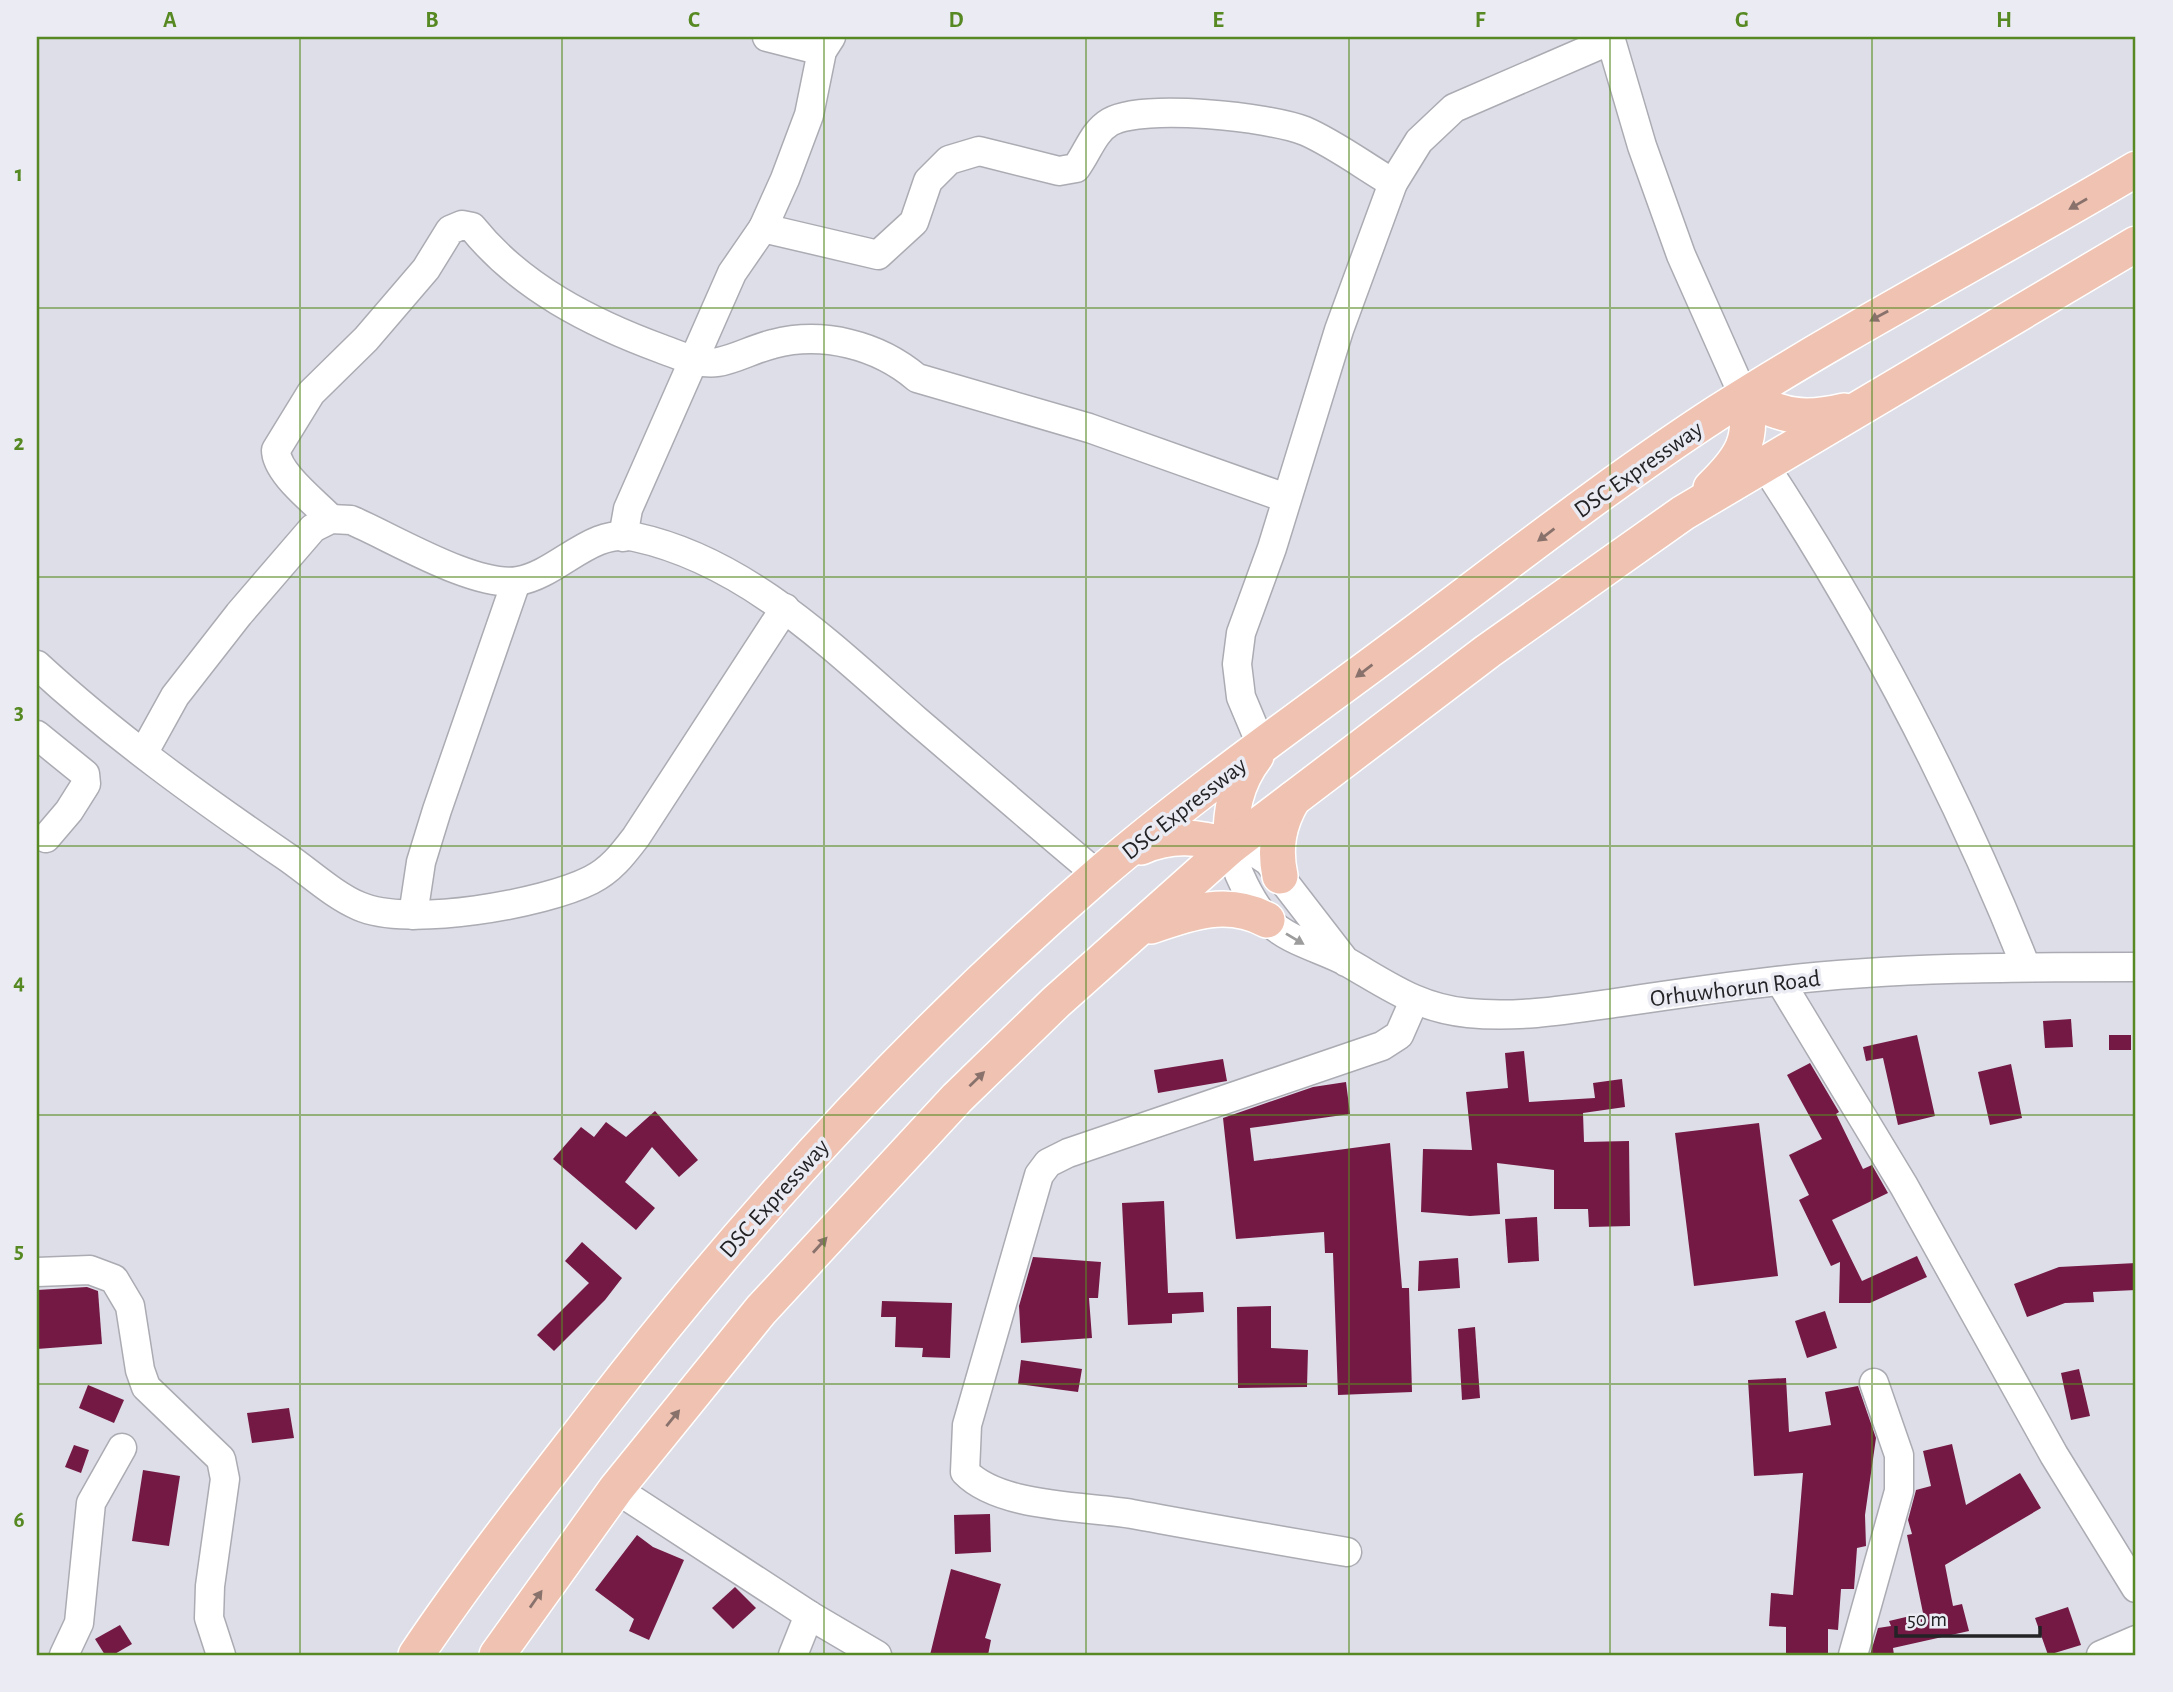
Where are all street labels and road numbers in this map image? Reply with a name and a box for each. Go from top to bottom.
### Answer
street label: DSC Expressway [1570,417,1707,523]
street label: DSC Expressway [1118,753,1251,865]
street label: Orhuwhorun Road [1649,967,1822,1011]
street label: DSC Expressway [715,1135,834,1263]

